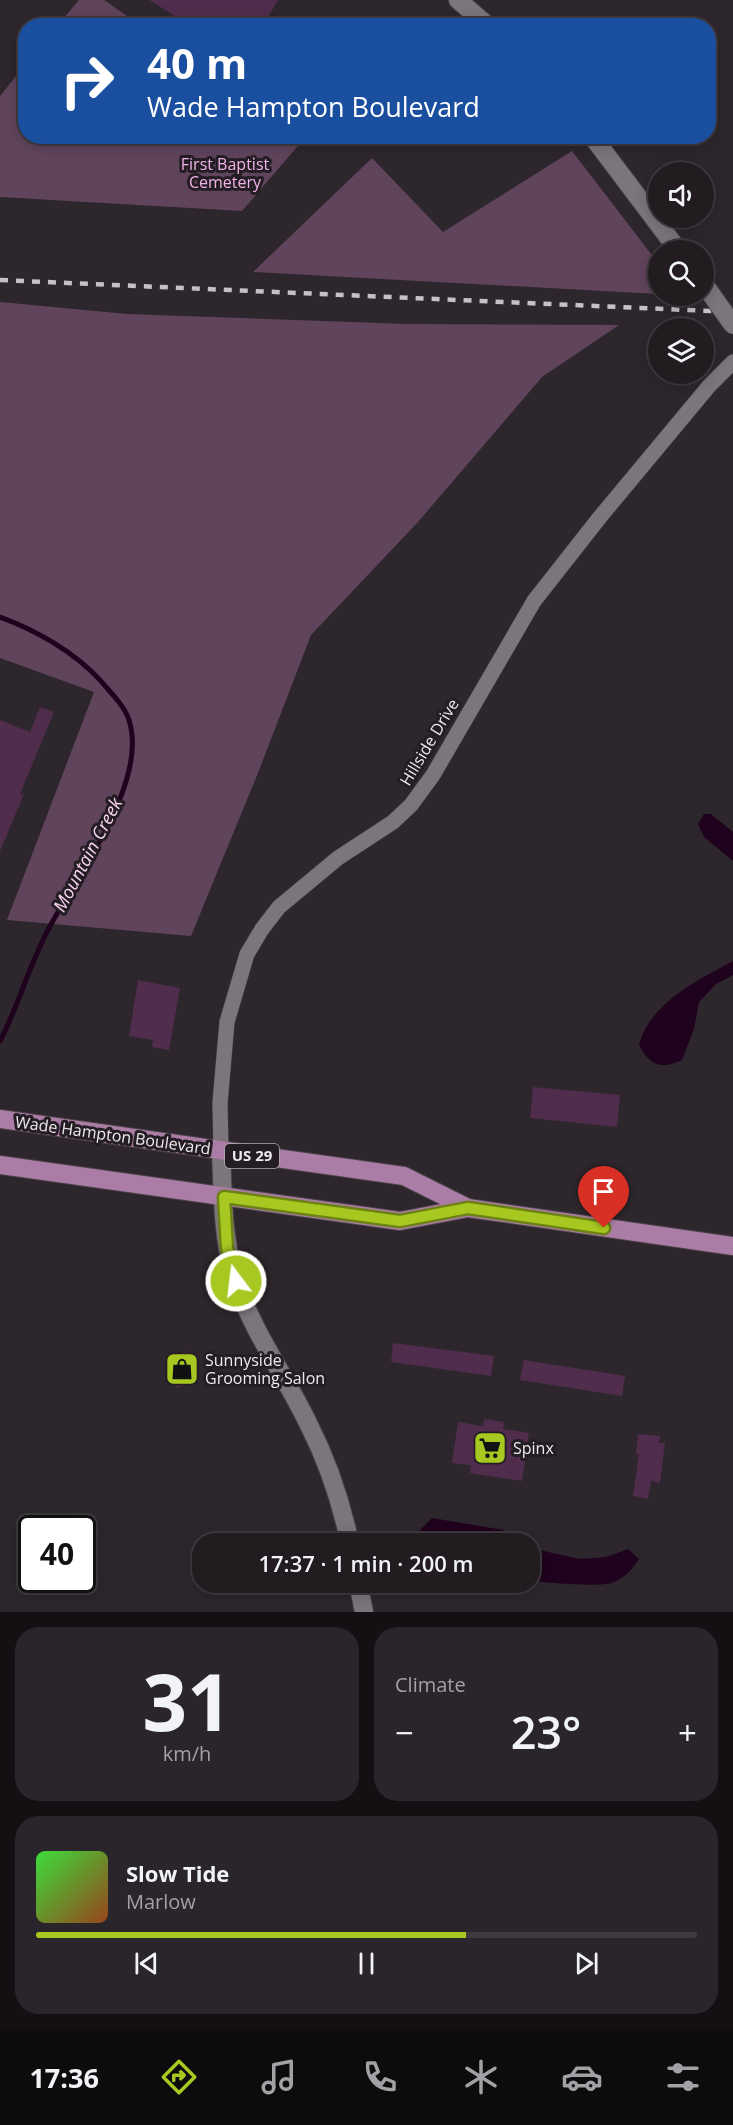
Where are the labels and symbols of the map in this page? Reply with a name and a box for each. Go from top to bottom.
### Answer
park label: First Baptist Cemetery [181,153,270,193]
street label: Hillside Drive [394,694,464,790]
water label: Mountain Creek [47,792,128,916]
street label: Wade Hampton Boulevard [14,1110,212,1160]
road number: US 29 [225,1144,279,1168]
pin [578,1166,629,1228]
position arrow [204,1249,268,1313]
place label: Sunnyside Grooming Salon [205,1349,325,1389]
shop icon: Sunnyside Grooming Salon [164,1351,200,1387]
supermarket icon: Spinx [472,1430,508,1466]
place label: Spinx [513,1437,554,1459]
speed limit sign: 40 [18,1515,96,1593]

